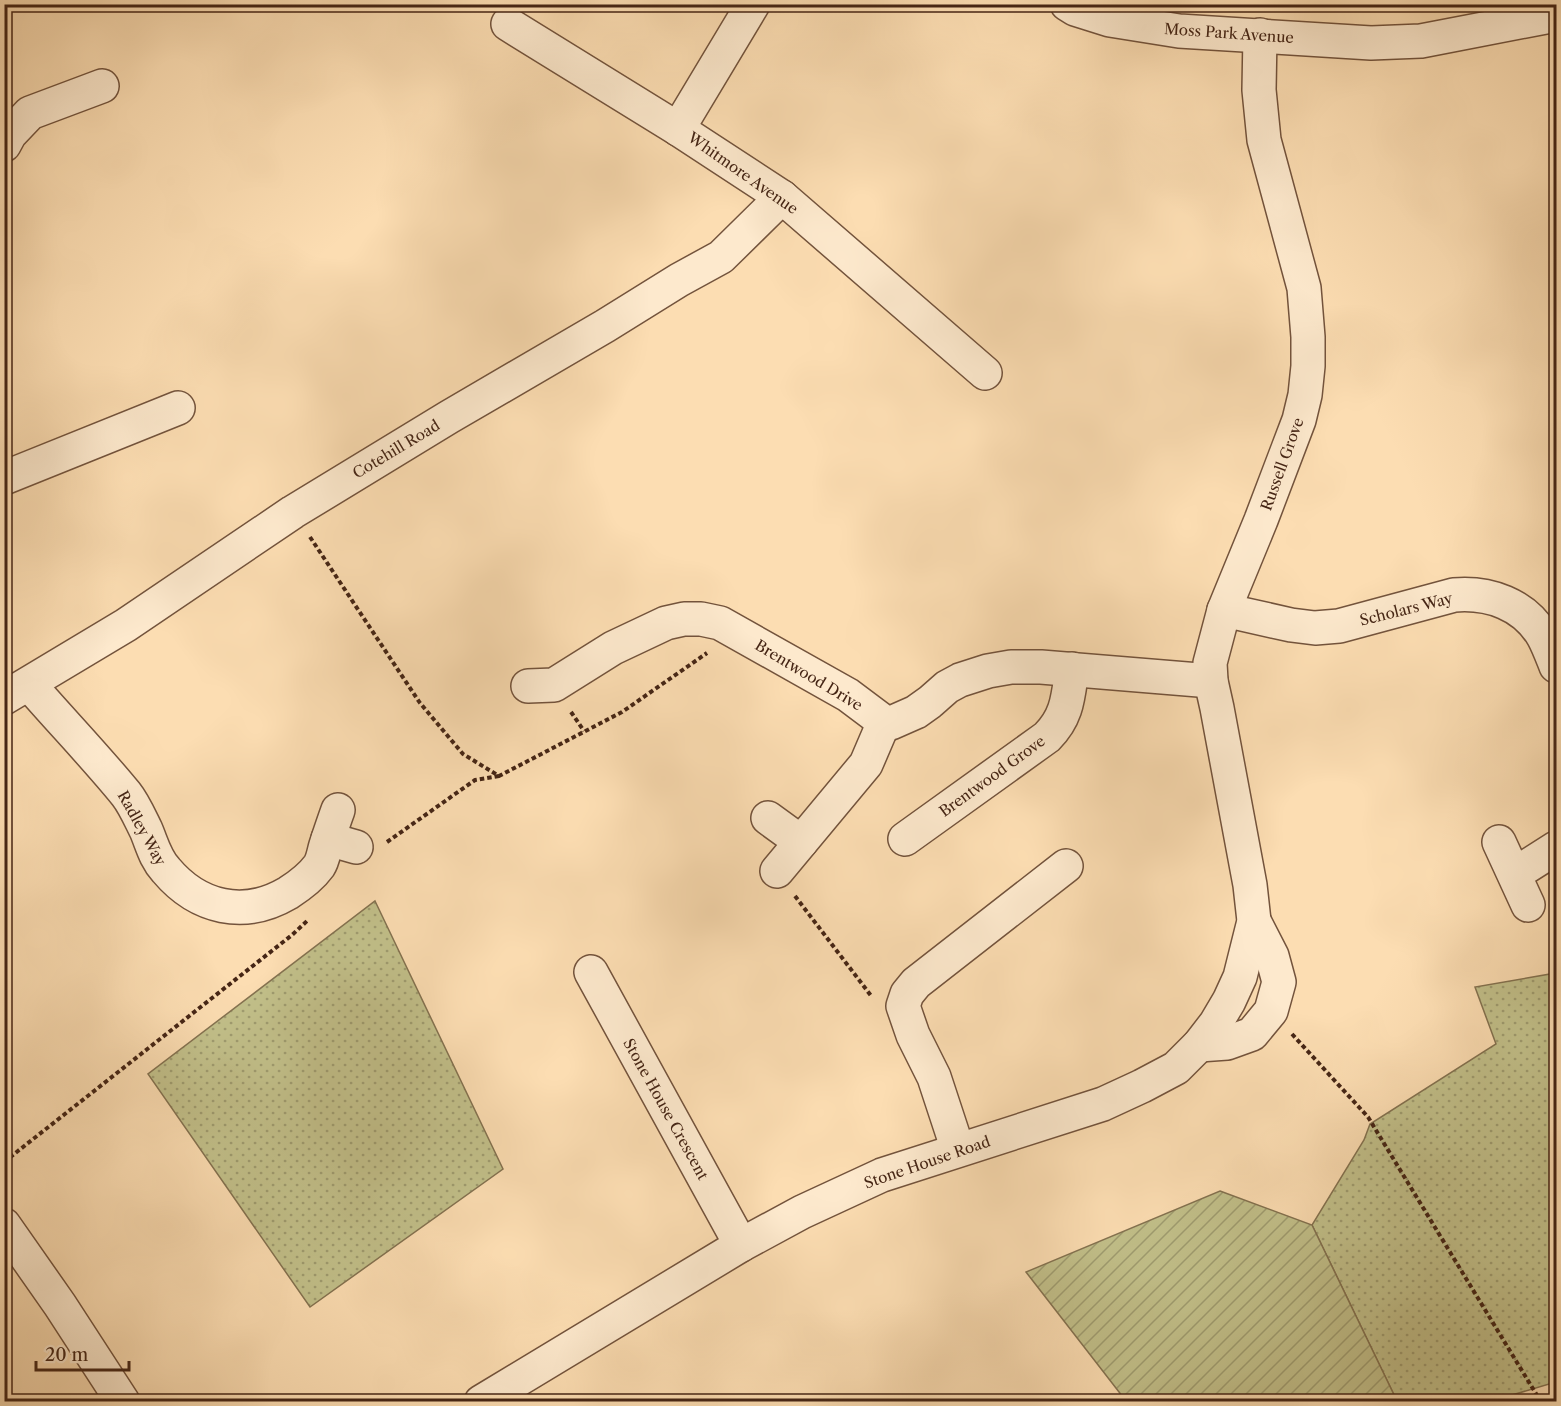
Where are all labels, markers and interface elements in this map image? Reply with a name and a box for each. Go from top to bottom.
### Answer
street label: Moss Park Avenue [1163,19,1295,47]
street label: Whitmore Avenue [683,127,802,218]
street label: Russell Grove [1256,415,1308,513]
street label: Cotehill Road [349,416,443,482]
street label: Scholars Way [1358,588,1455,630]
street label: Brentwood Drive [752,635,866,715]
street label: Brentwood Grove [935,731,1049,821]
street label: Radley Way [114,787,171,869]
street label: Stone House Crescent [619,1035,713,1184]
street label: Stone House Road [861,1131,993,1193]
scale bar [36,1334,129,1372]
text: 20 m [45,1344,89,1366]

